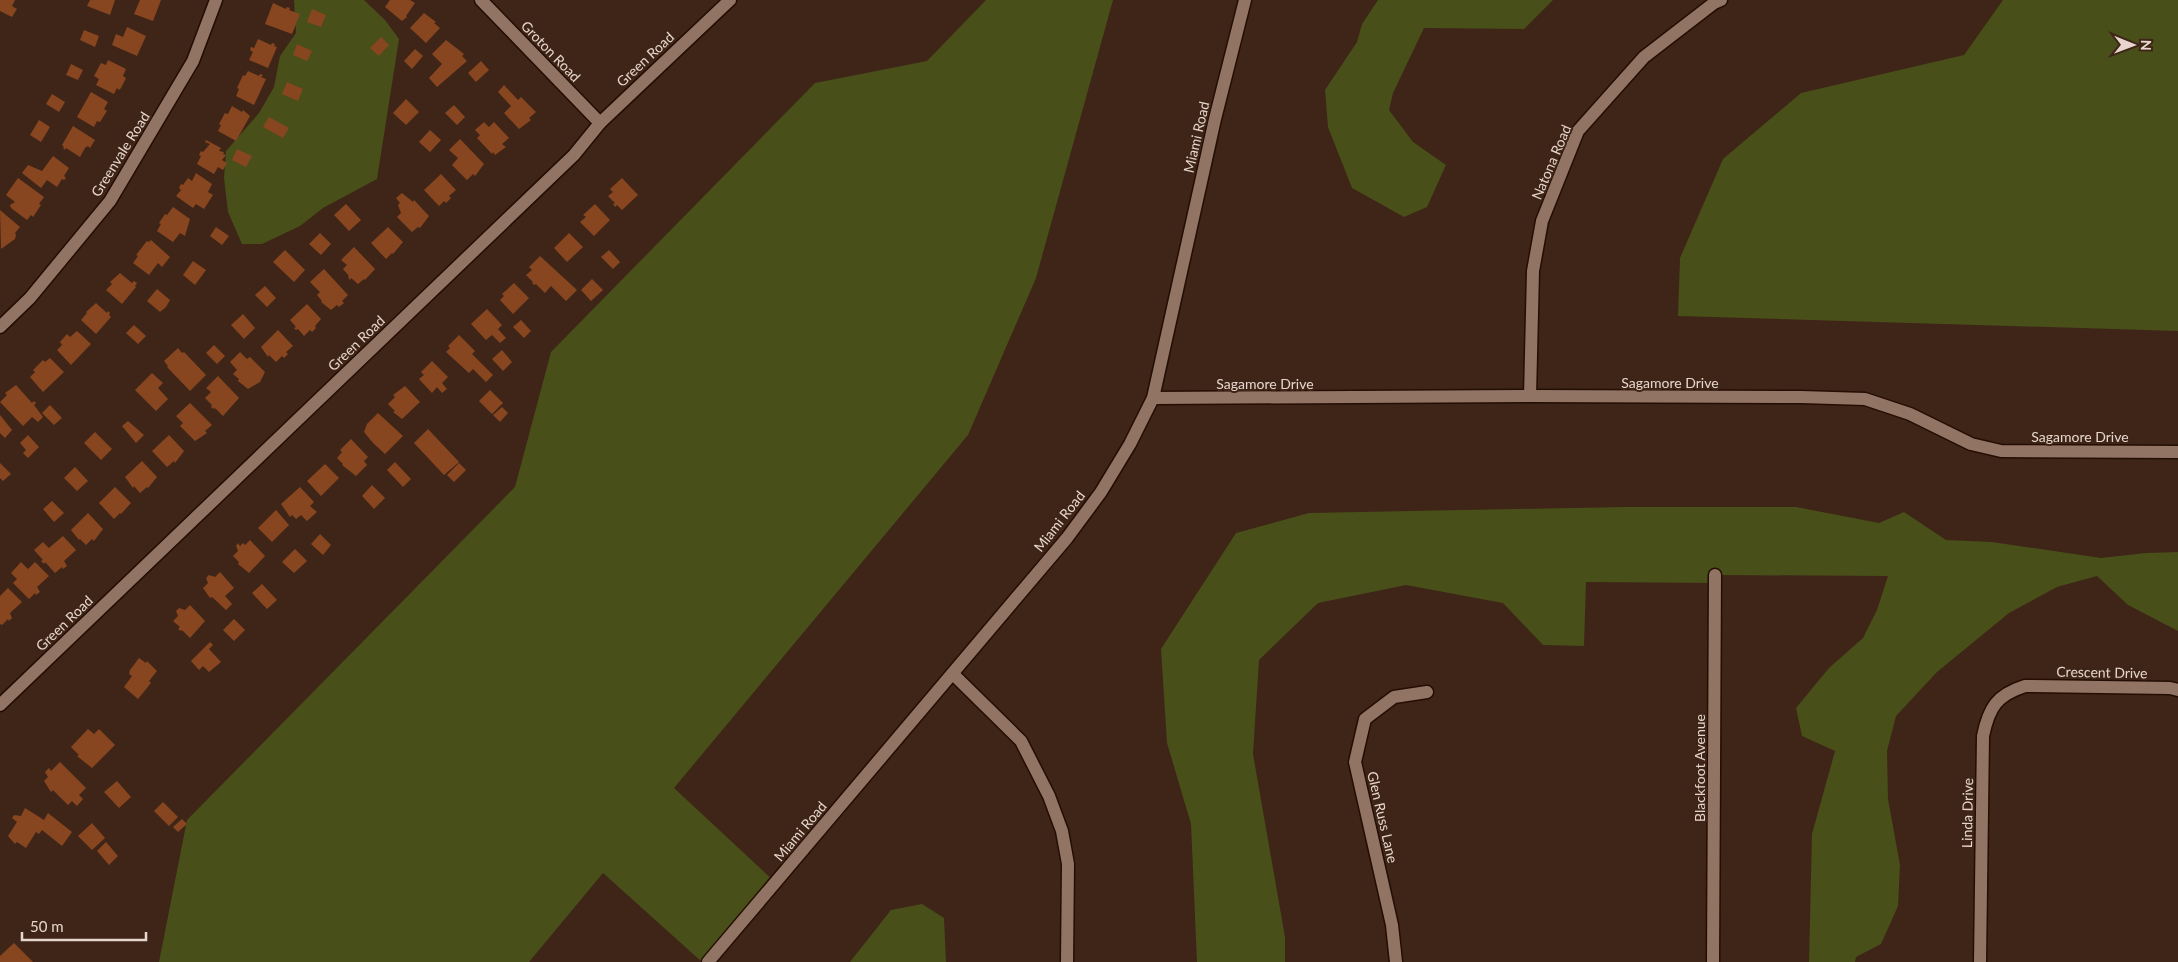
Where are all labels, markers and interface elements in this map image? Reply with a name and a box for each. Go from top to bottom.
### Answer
street label: Groton Road [518,17,584,85]
north arrow [2108,20,2158,70]
street label: Green Road [613,28,677,90]
text: N [2138,40,2155,51]
street label: Miami Road [1180,100,1212,174]
street label: Greenvale Road [87,108,153,200]
street label: Natona Road [1528,122,1574,202]
street label: Green Road [324,312,388,374]
street label: Sagamore Drive [1621,374,1719,391]
street label: Sagamore Drive [1216,375,1314,392]
street label: Sagamore Drive [2031,428,2129,445]
street label: Miami Road [1030,487,1088,555]
street label: Green Road [32,592,96,654]
street label: Crescent Drive [2056,663,2148,681]
street label: Blackfoot Avenue [1691,714,1708,822]
street label: Glen Russ Lane [1364,769,1402,865]
street label: Linda Drive [1958,778,1976,848]
street label: Miami Road [770,798,830,864]
scale bar [22,910,146,942]
text: 50 m [30,917,64,935]

